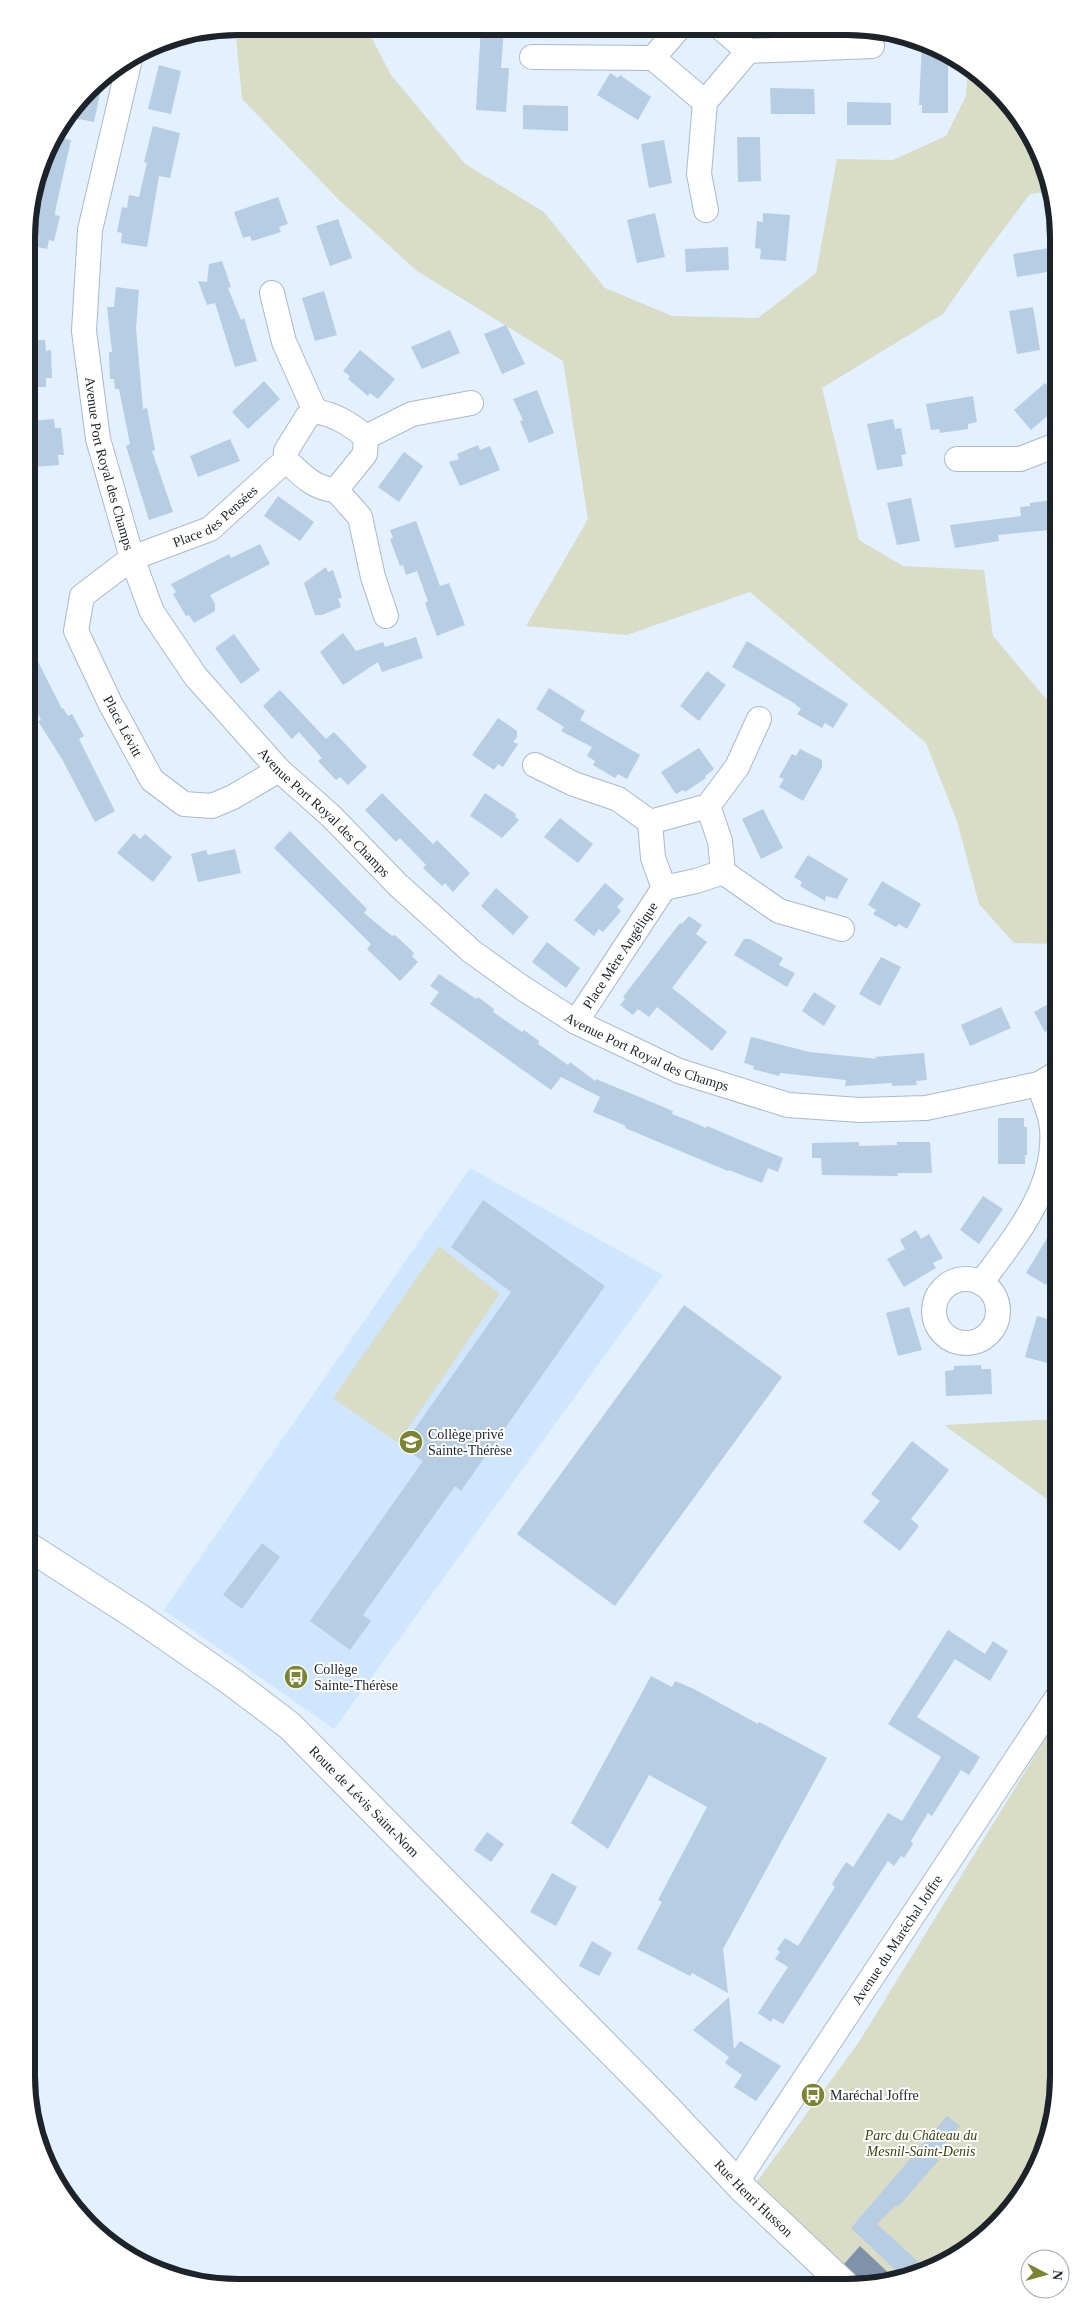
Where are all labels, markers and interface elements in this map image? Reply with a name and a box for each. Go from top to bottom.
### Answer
street label: Avenue Port Royal des Champs [82,376,136,552]
street label: Place des Pensées [171,483,261,550]
street label: Place Lévitt [100,693,145,760]
street label: Avenue Port Royal des Champs [255,745,393,880]
street label: Place Mère Angélique [580,899,661,1012]
street label: Avenue Port Royal des Champs [562,1010,731,1094]
place label: Collège privé Sainte-Thérèse [428,1427,512,1458]
school or university icon: Collège privé Sainte-Thérèse [398,1429,424,1455]
place label: Collège Sainte-Thérèse [314,1662,398,1693]
bus stop icon: Collège Sainte-Thérèse [283,1664,309,1690]
street label: Route de Lévis Saint-Nom [306,1743,422,1860]
street label: Avenue du Maréchal Joffre [849,1872,946,2008]
bus stop icon: Maréchal Joffre [800,2082,826,2108]
place label: Maréchal Joffre [830,2088,919,2103]
park label: Parc du Château du Mesnil-Saint-Denis [864,2128,977,2159]
street label: Rue Henri Husson [711,2157,796,2240]
north arrow [1020,2249,1070,2299]
text: N [1049,2269,1065,2281]

